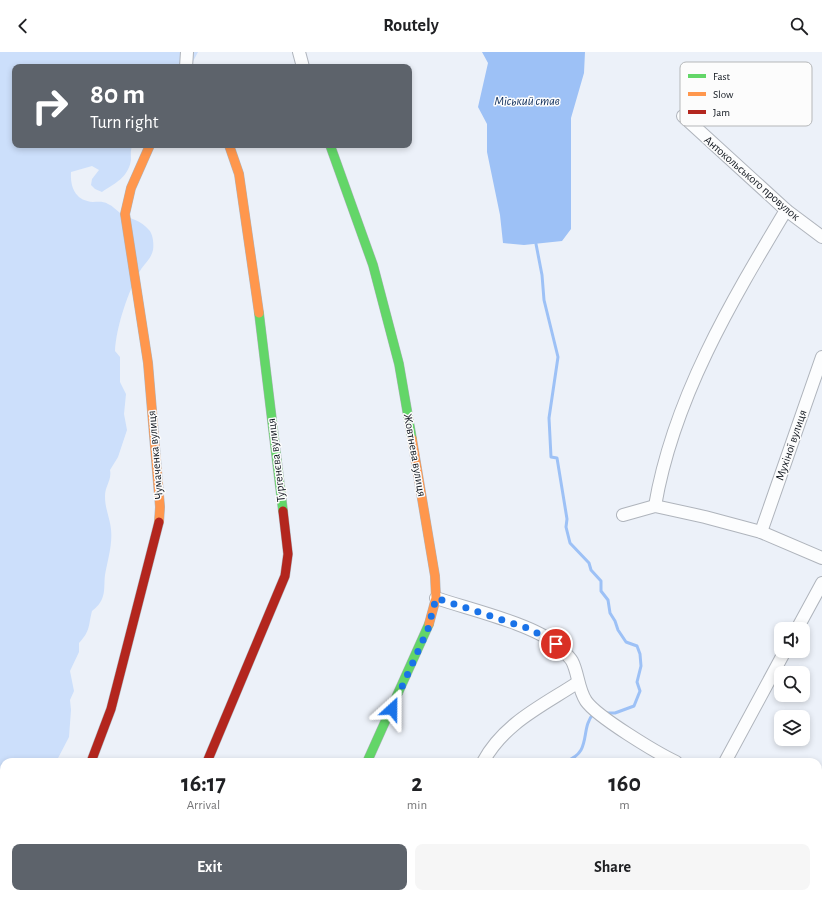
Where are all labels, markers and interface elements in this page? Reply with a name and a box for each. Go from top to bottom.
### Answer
icon: back [12,15,34,37]
icon: search [788,15,810,37]
text: Routely [383,17,439,35]
legend [680,62,812,126]
text: Fast [713,71,731,82]
icon: right [24,80,76,132]
text: 80 m [90,81,145,109]
text: Slow [713,89,734,100]
water label: Міський став [494,95,560,108]
text: Jam [713,107,730,118]
text: Turn right [90,114,159,132]
street label: Антокольського провулок [701,133,802,224]
street label: Мухіної вулиця [773,408,810,482]
street label: Чумаченка вулиця [145,410,166,500]
street label: Жовтнева вулиця [401,412,428,498]
street label: Тургенєва вулиця [265,417,288,502]
map controls [774,622,810,746]
button: sound [774,622,810,658]
pin [539,627,573,661]
icon: arrive [545,633,567,655]
button: search [774,666,810,702]
position arrow [371,688,413,730]
button: layers [774,710,810,746]
text: 16:17 [181,772,226,796]
text: 2 [411,772,423,796]
text: 160 [608,772,641,796]
text: Arrival [187,799,220,812]
text: min [407,799,427,812]
text: m [619,799,630,812]
button: Exit [12,844,407,890]
button: Share [415,844,810,890]

